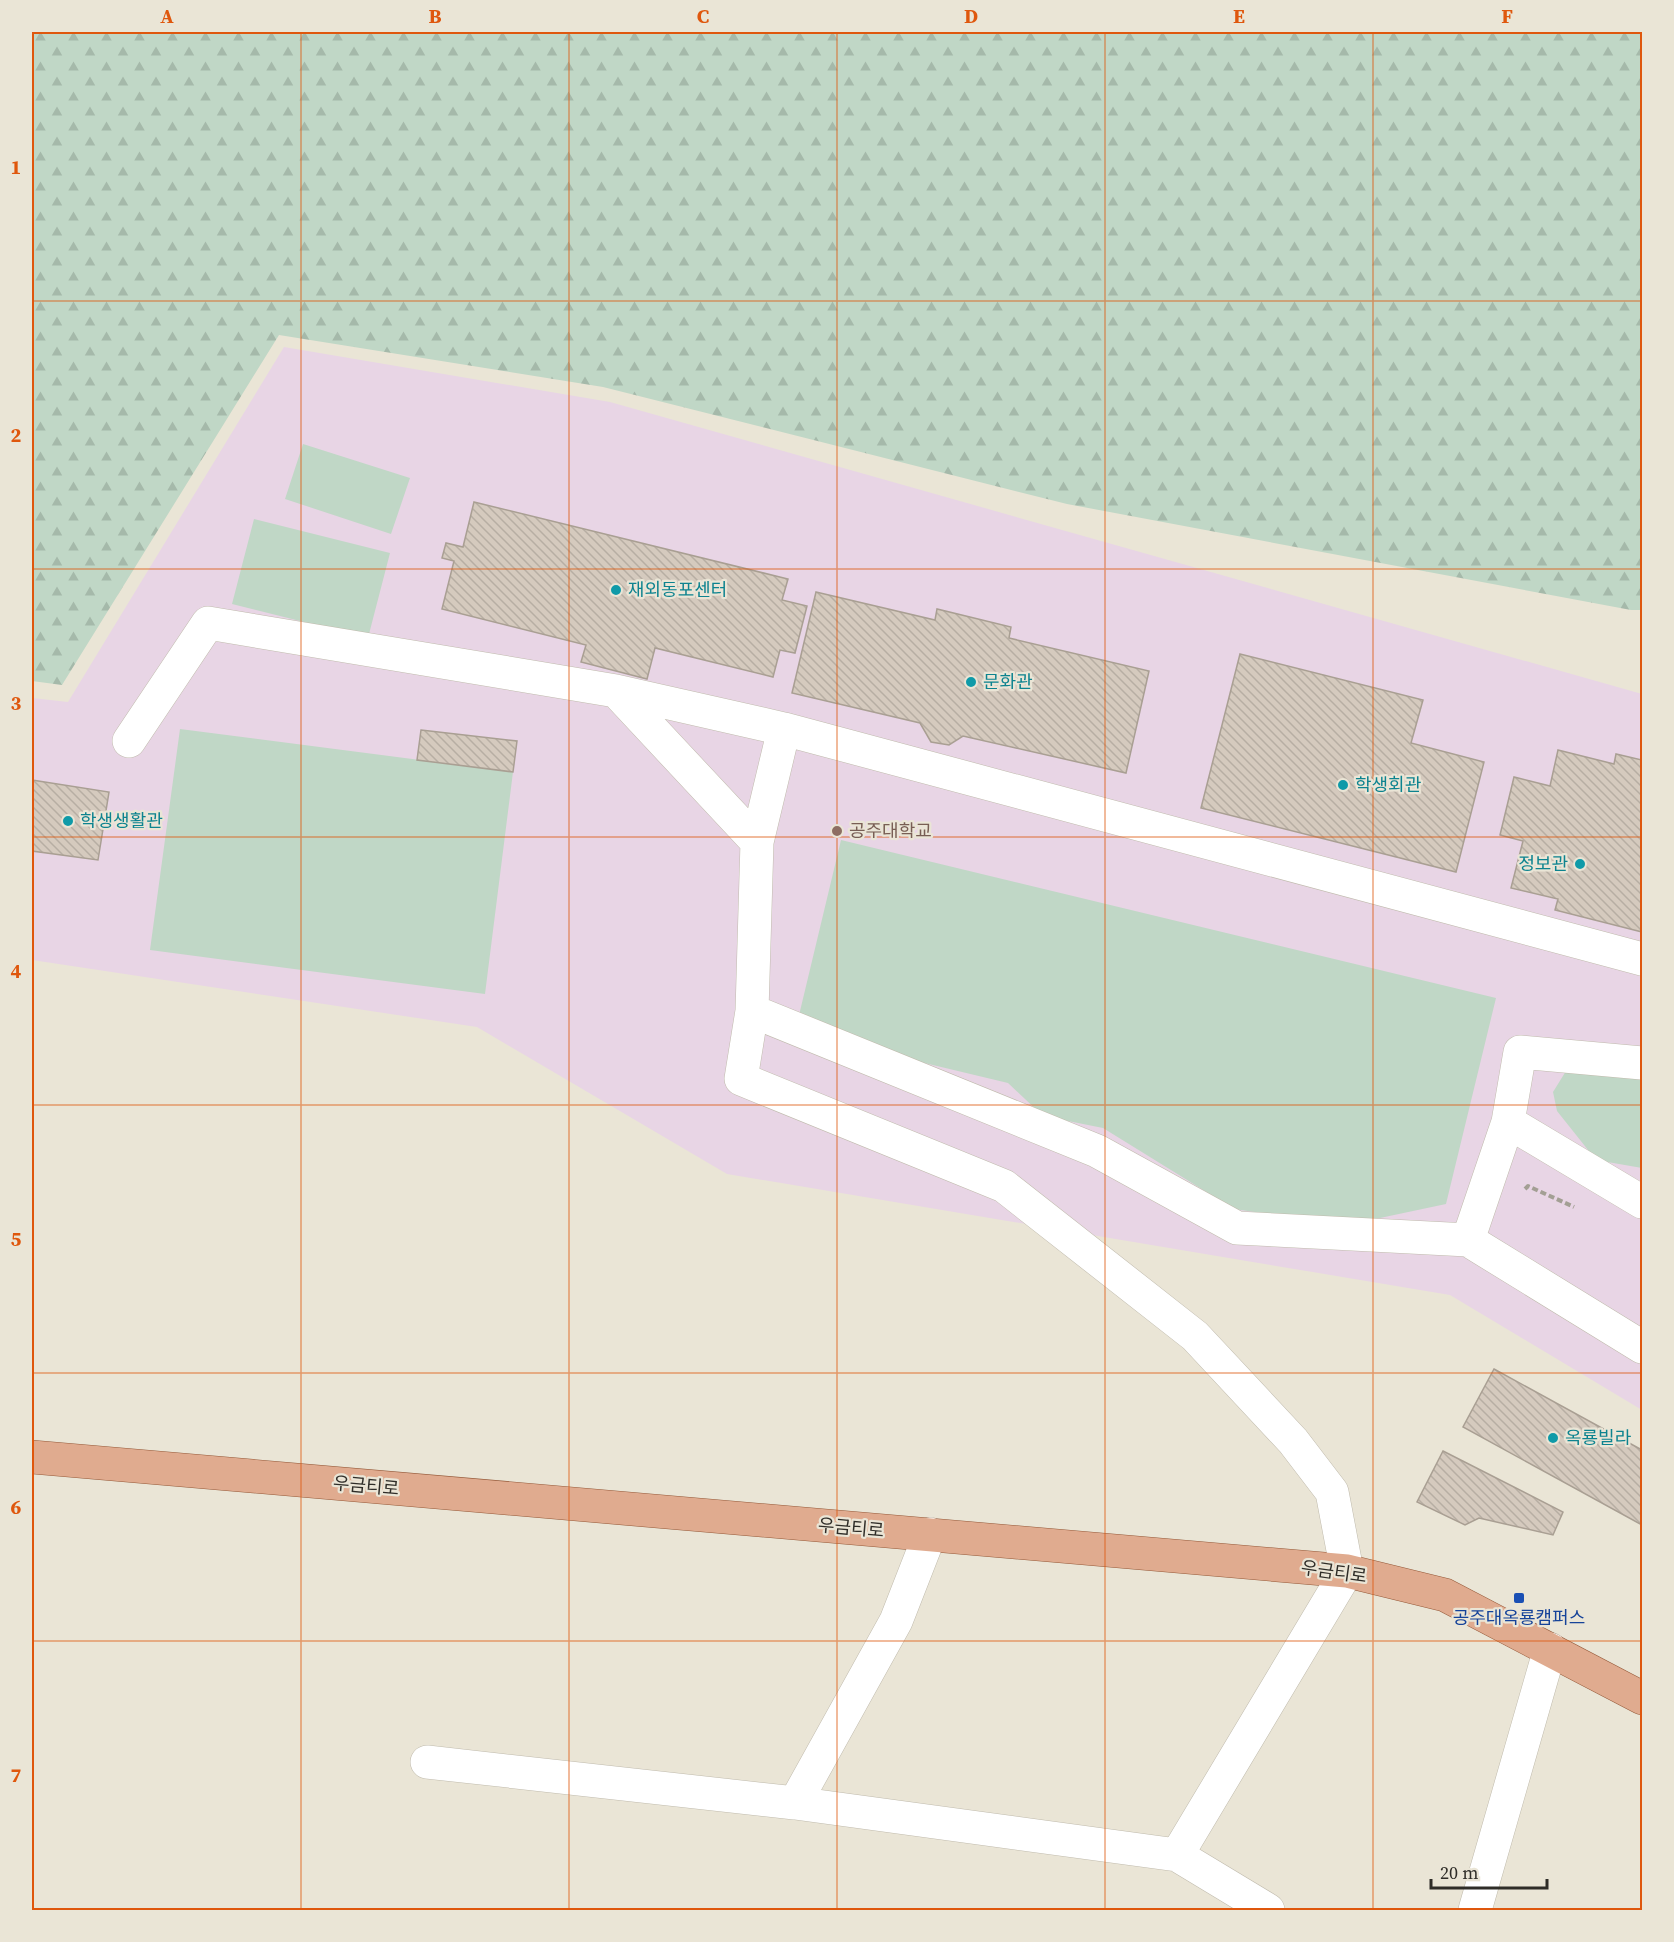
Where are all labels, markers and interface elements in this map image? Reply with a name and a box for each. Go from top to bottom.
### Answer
text: A [160,2,174,30]
text: B [428,2,442,30]
text: C [697,2,709,30]
text: D [964,2,978,30]
text: E [1233,2,1245,30]
text: F [1501,2,1513,30]
text: 1 [11,153,21,181]
text: 2 [11,421,22,449]
place label: 재외동포센터 [628,577,727,602]
marker: 재외동포센터 [609,583,623,597]
place label: 문화관 [983,669,1033,694]
marker: 문화관 [964,675,978,689]
text: 3 [11,689,22,717]
place label: 학생회관 [1355,772,1422,797]
marker: 학생회관 [1336,778,1350,792]
place label: 학생생활관 [80,808,163,833]
marker: 학생생활관 [61,814,75,828]
place label: 공주대학교 [849,818,932,843]
marker: 공주대학교 [830,824,844,838]
place label: 정보관 [1518,851,1568,876]
marker: 정보관 [1573,857,1587,871]
text: 4 [11,957,22,985]
text: 5 [11,1225,22,1253]
place label: 옥룡빌라 [1565,1425,1632,1450]
marker: 옥룡빌라 [1546,1431,1560,1445]
street label: 우금티로 [332,1470,400,1501]
text: 6 [11,1493,22,1521]
street label: 우금티로 [817,1512,885,1543]
street label: 우금티로 [1300,1555,1369,1588]
marker: 공주대옥룡캠퍼스 [1512,1591,1526,1605]
place label: 공주대옥룡캠퍼스 [1453,1605,1585,1630]
text: 7 [11,1761,22,1789]
scale bar [1431,1852,1546,1890]
text: 20 m [1440,1860,1478,1885]

